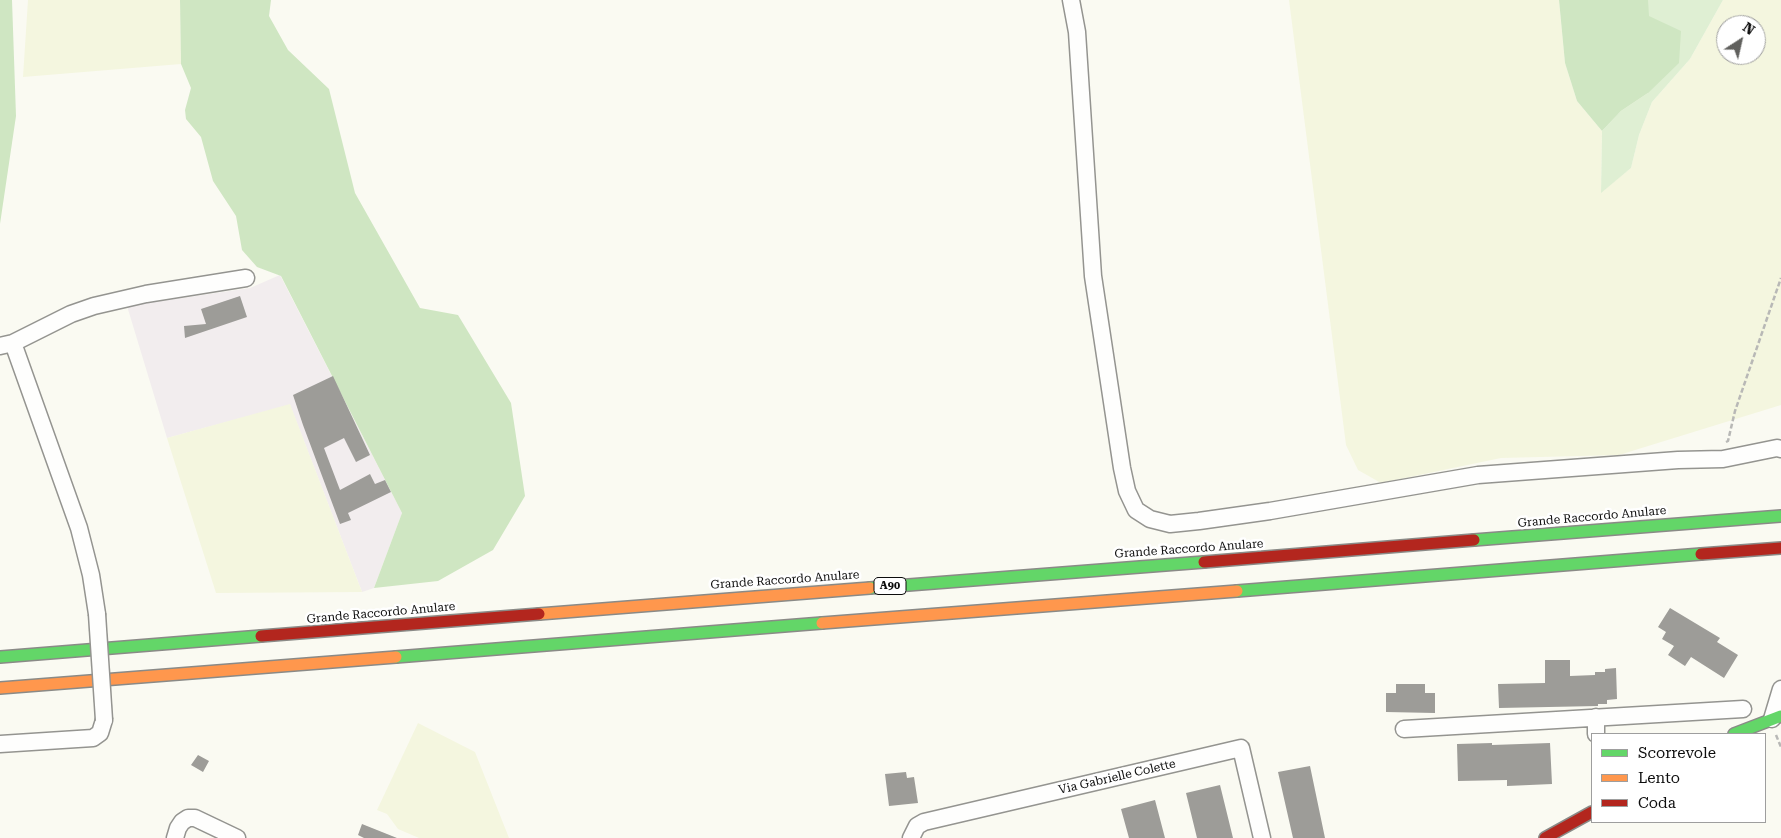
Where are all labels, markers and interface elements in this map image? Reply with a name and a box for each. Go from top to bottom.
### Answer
north arrow [1716,15,1766,65]
text: N [1740,19,1758,38]
street label: Grande Raccordo Anulare [1517,503,1667,531]
street label: Grande Raccordo Anulare [1114,537,1264,561]
street label: Grande Raccordo Anulare [710,568,860,592]
road number: A90 [874,578,906,594]
street label: Grande Raccordo Anulare [306,599,456,627]
legend [1591,733,1766,823]
text: Scorrevole [1638,744,1716,762]
street label: Via Gabrielle Colette [1057,757,1177,797]
text: Lento [1638,769,1680,787]
text: Coda [1638,794,1676,812]

